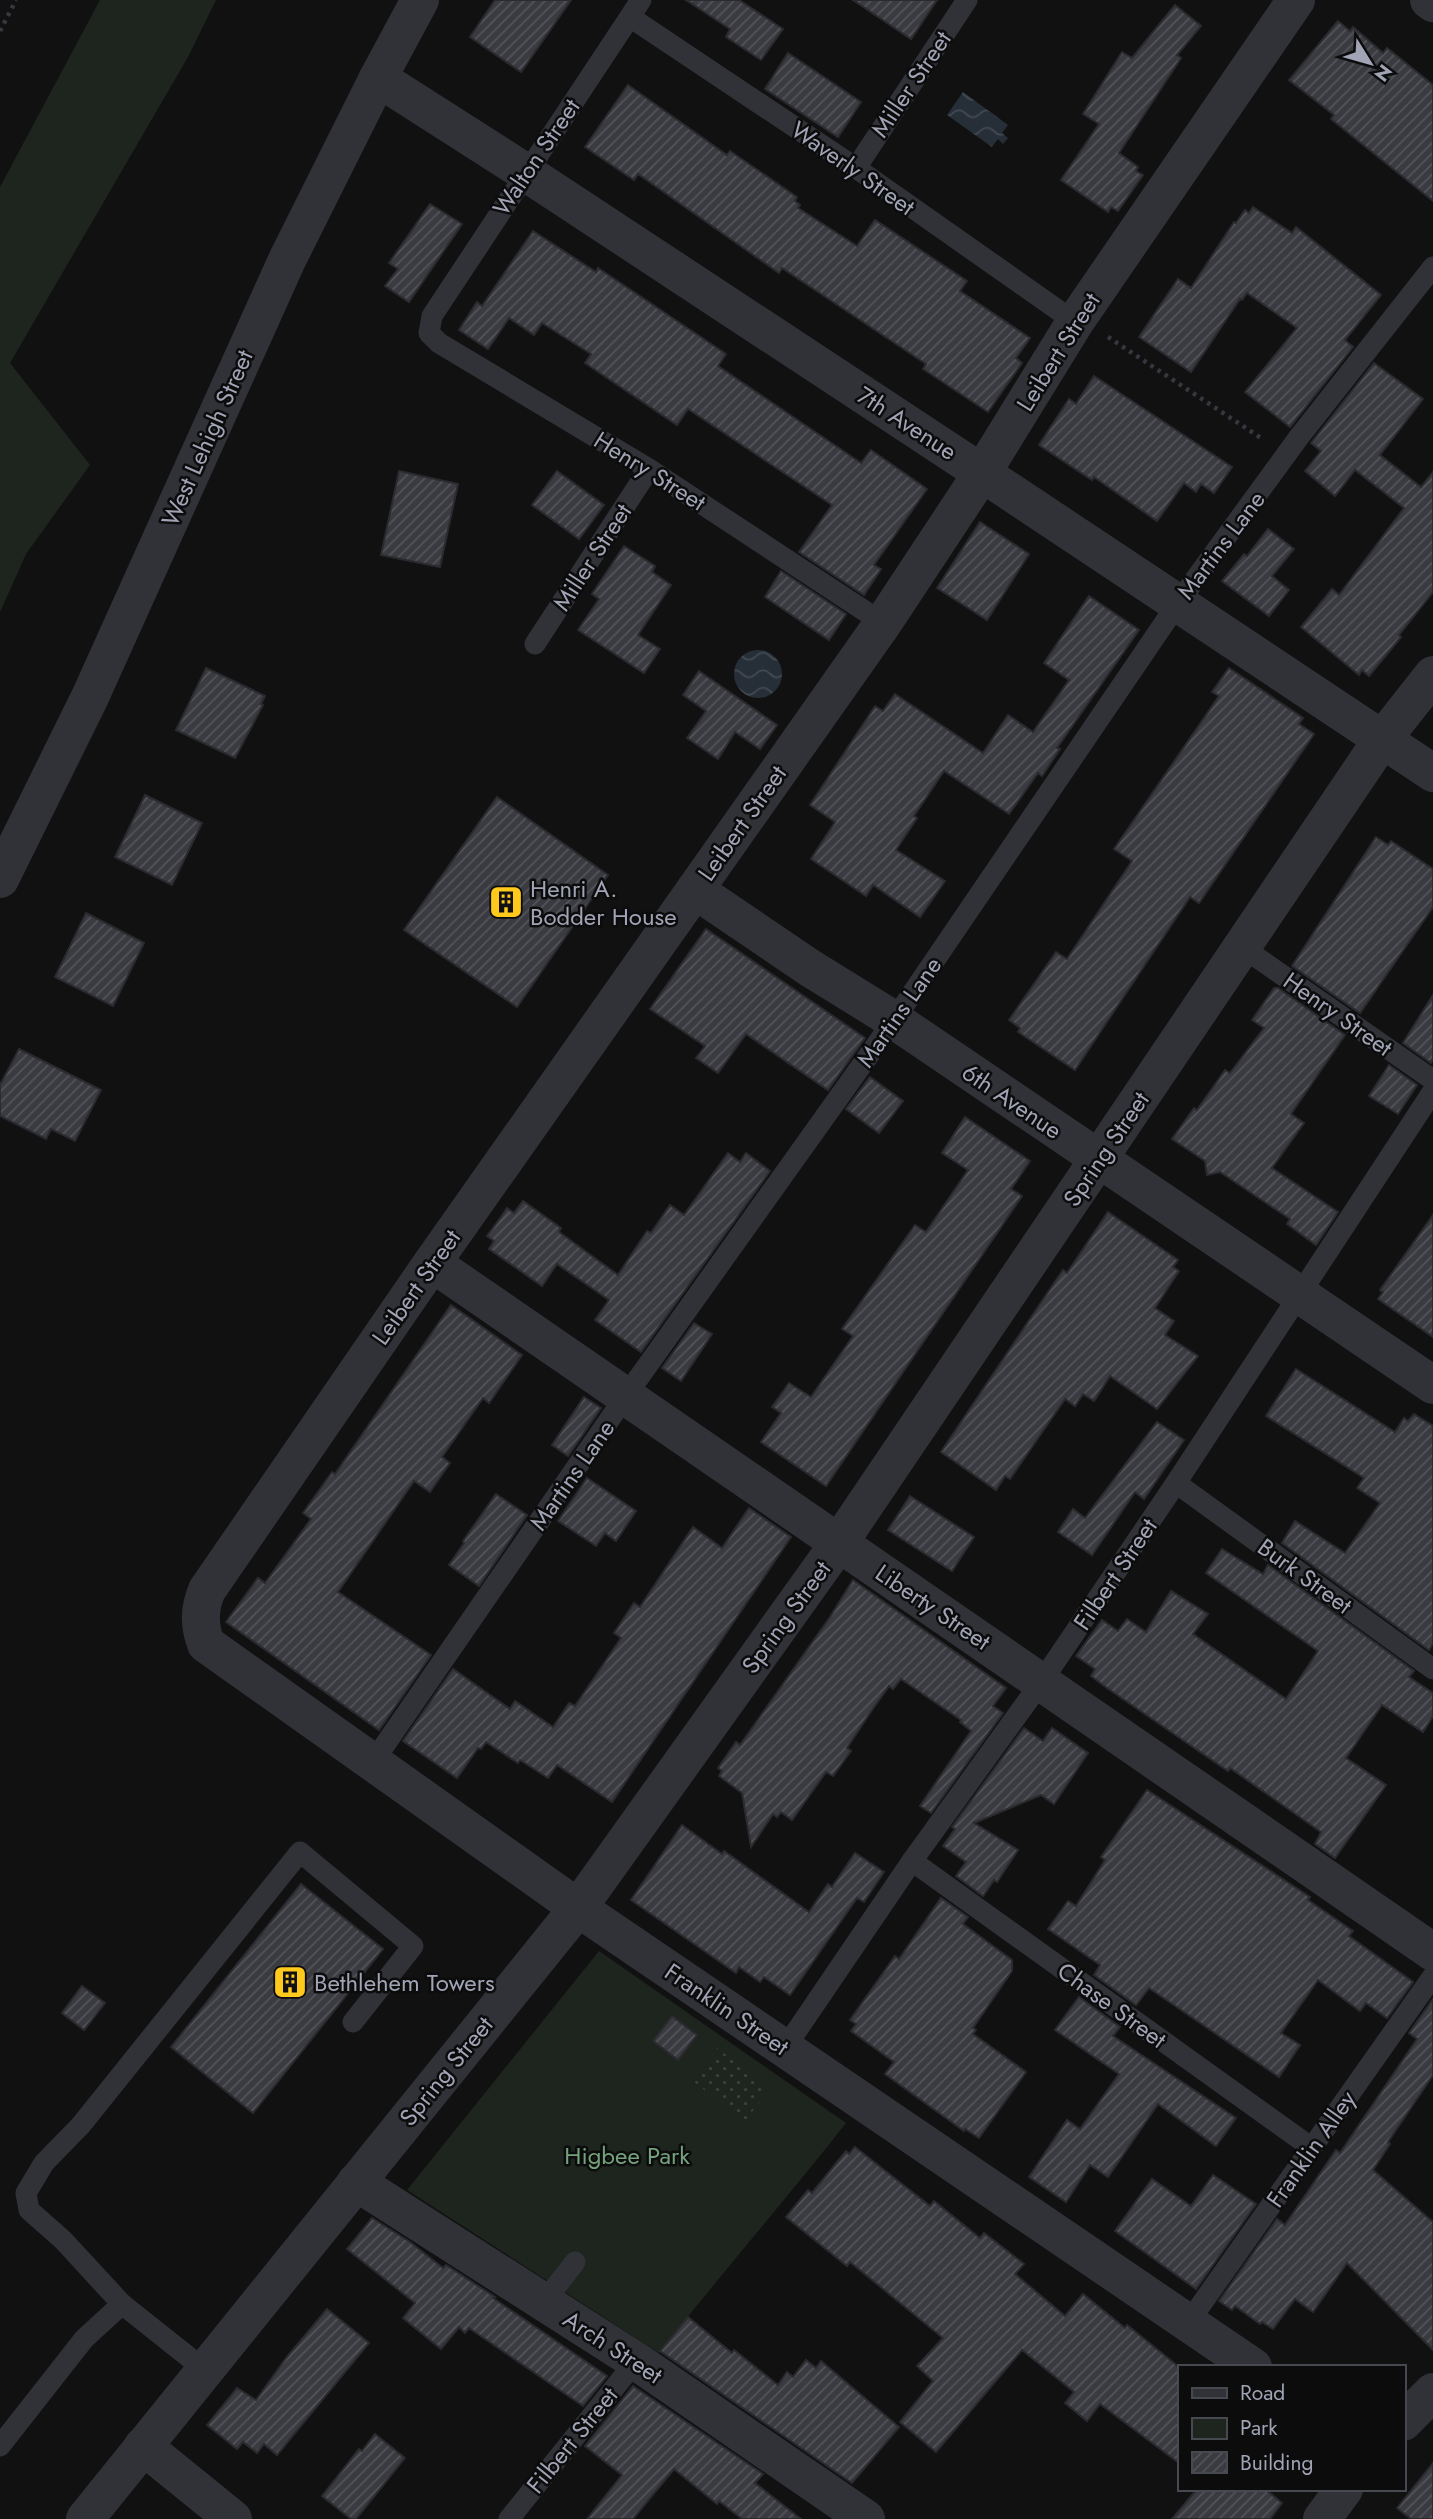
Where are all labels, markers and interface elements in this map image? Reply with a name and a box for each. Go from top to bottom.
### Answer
street label: Miller Street [862,24,960,144]
north arrow [1335,28,1405,98]
text: N [1368,59,1399,87]
street label: Walton Street [484,91,588,222]
street label: Waverly Street [784,112,922,224]
street label: Leibert Street [1008,286,1108,418]
street label: West Lehigh Street [152,344,262,532]
street label: 7th Avenue [850,378,964,468]
street label: Henry Street [587,423,713,519]
street label: Martins Lane [1169,483,1273,607]
street label: Miller Street [544,496,640,618]
street label: Leibert Street [689,758,795,888]
place label: Henri A. Bodder House [530,871,677,934]
building icon: Henri A. Bodder House [487,883,525,921]
street label: Martins Lane [848,950,950,1074]
street label: Henry Street [1276,963,1400,1065]
street label: 6th Avenue [955,1055,1069,1147]
street label: Spring Street [1055,1084,1158,1214]
street label: Leibert Street [363,1222,469,1352]
street label: Martins Lane [521,1413,623,1537]
street label: Filbert Street [1065,1511,1165,1637]
street label: Burk Street [1251,1530,1360,1622]
street label: Spring Street [733,1553,839,1681]
street label: Liberty Street [868,1556,998,1659]
street label: Chase Street [1050,1953,1174,2057]
street label: Franklin Street [658,1954,796,2064]
building icon: Bethlehem Towers [271,1963,309,2001]
place label: Bethlehem Towers [314,1965,495,2000]
street label: Spring Street [391,2008,501,2133]
street label: Franklin Alley [1258,2083,1364,2215]
park label: Higbee Park [564,2138,690,2173]
street label: Arch Street [556,2302,670,2392]
legend [1178,2365,1405,2491]
text: Road [1240,2378,1285,2408]
street label: Filbert Street [518,2379,626,2501]
text: Park [1240,2413,1278,2443]
text: Building [1240,2448,1313,2478]

